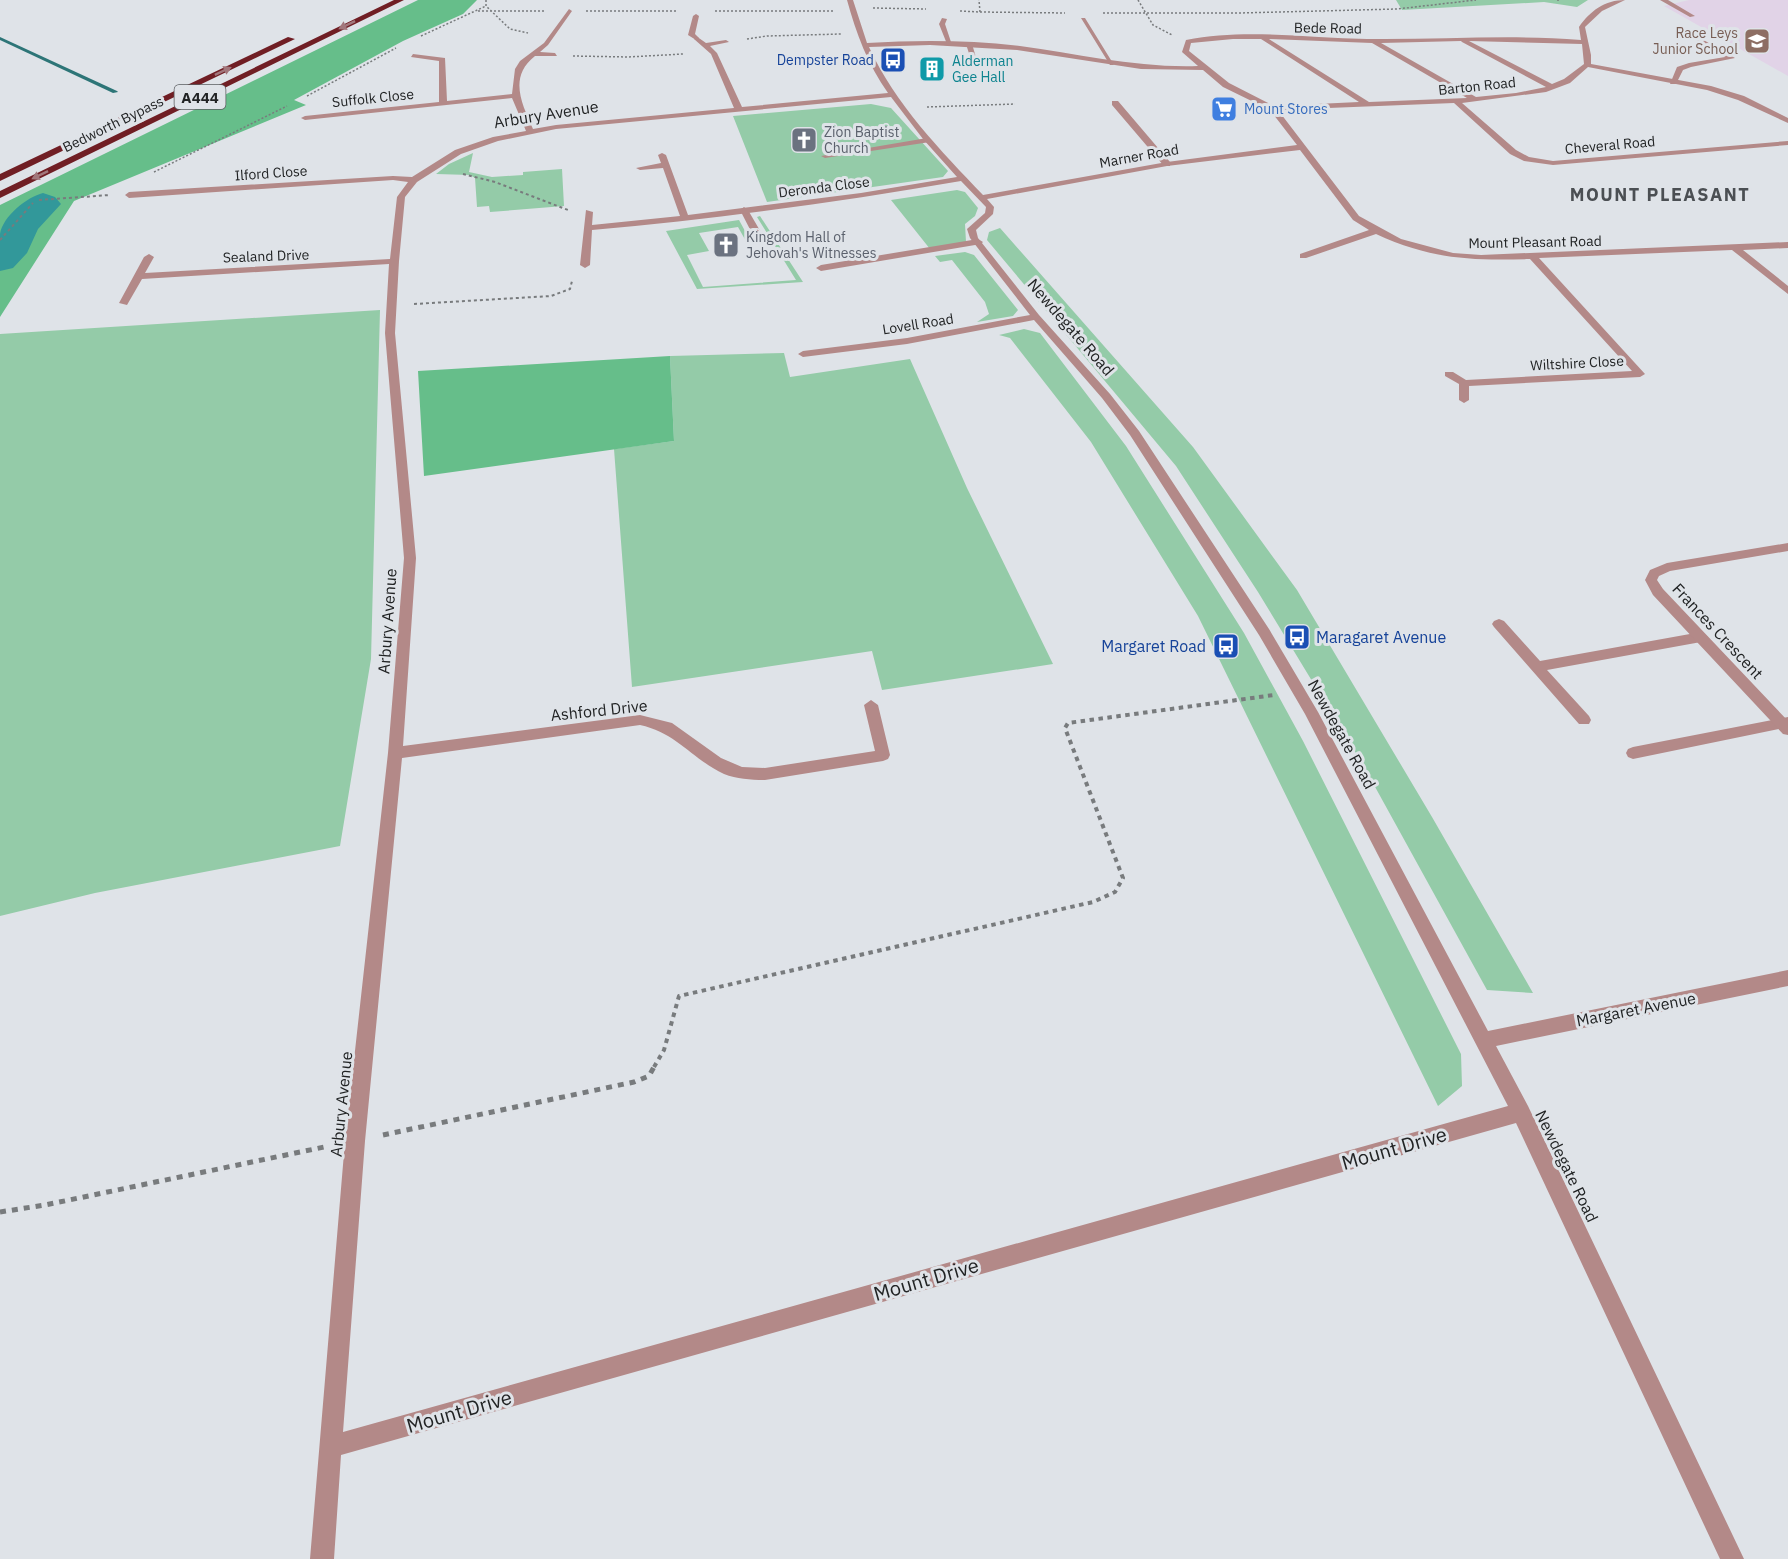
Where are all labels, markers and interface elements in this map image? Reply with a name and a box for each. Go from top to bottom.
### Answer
street label: Bede Road [1294,18,1362,38]
one-way arrow [339,21,356,30]
place label: Race Leys Junior School [1653,24,1738,58]
school or university icon: Race Leys Junior School [1742,26,1772,56]
bus stop icon: Dempster Road [878,45,908,75]
place label: Dempster Road [777,51,874,69]
place label: Alderman Gee Hall [952,52,1013,86]
building icon: Alderman Gee Hall [917,54,947,84]
one-way arrow [215,67,232,76]
street label: Barton Road [1437,73,1517,99]
road number: A444 [174,85,226,109]
street label: Suffolk Close [331,85,415,111]
street label: Bedworth Bypass [60,92,167,156]
supermarket icon: Mount Stores [1209,94,1239,124]
street label: Arbury Avenue [492,96,600,132]
place label: Mount Stores [1244,100,1328,118]
place label: Zion Baptist Church [824,123,900,157]
church icon: Zion Baptist Church [789,125,819,155]
street label: Cheveral Road [1564,132,1656,158]
street label: Marner Road [1098,140,1180,172]
street label: Ilford Close [234,161,308,185]
one-way arrow [31,171,48,180]
street label: Deronda Close [777,172,871,202]
district label: MOUNT PLEASANT [1570,183,1750,206]
place label: Kingdom Hall of Jehovah's Witnesses [746,228,877,262]
church icon: Kingdom Hall of Jehovah's Witnesses [711,230,741,260]
street label: Mount Pleasant Road [1468,232,1602,252]
street label: Sealand Drive [222,245,310,267]
street label: Newdegate Road [1023,274,1119,380]
street label: Lovell Road [881,309,955,339]
street label: Wiltshire Close [1530,352,1625,374]
street label: Arbury Avenue [373,567,401,674]
street label: Frances Crescent [1668,579,1768,683]
bus stop icon: Maragaret Avenue [1282,622,1312,652]
place label: Maragaret Avenue [1316,627,1446,647]
bus stop icon: Margaret Road [1211,631,1241,661]
place label: Margaret Road [1101,636,1206,656]
street label: Newdegate Road [1304,676,1380,792]
street label: Ashford Drive [550,695,649,725]
street label: Margaret Avenue [1575,988,1698,1030]
street label: Arbury Avenue [326,1050,356,1158]
street label: Newdegate Road [1531,1107,1603,1225]
street label: Mount Drive [1338,1120,1450,1176]
street label: Mount Drive [870,1251,982,1307]
street label: Mount Drive [403,1383,515,1439]

